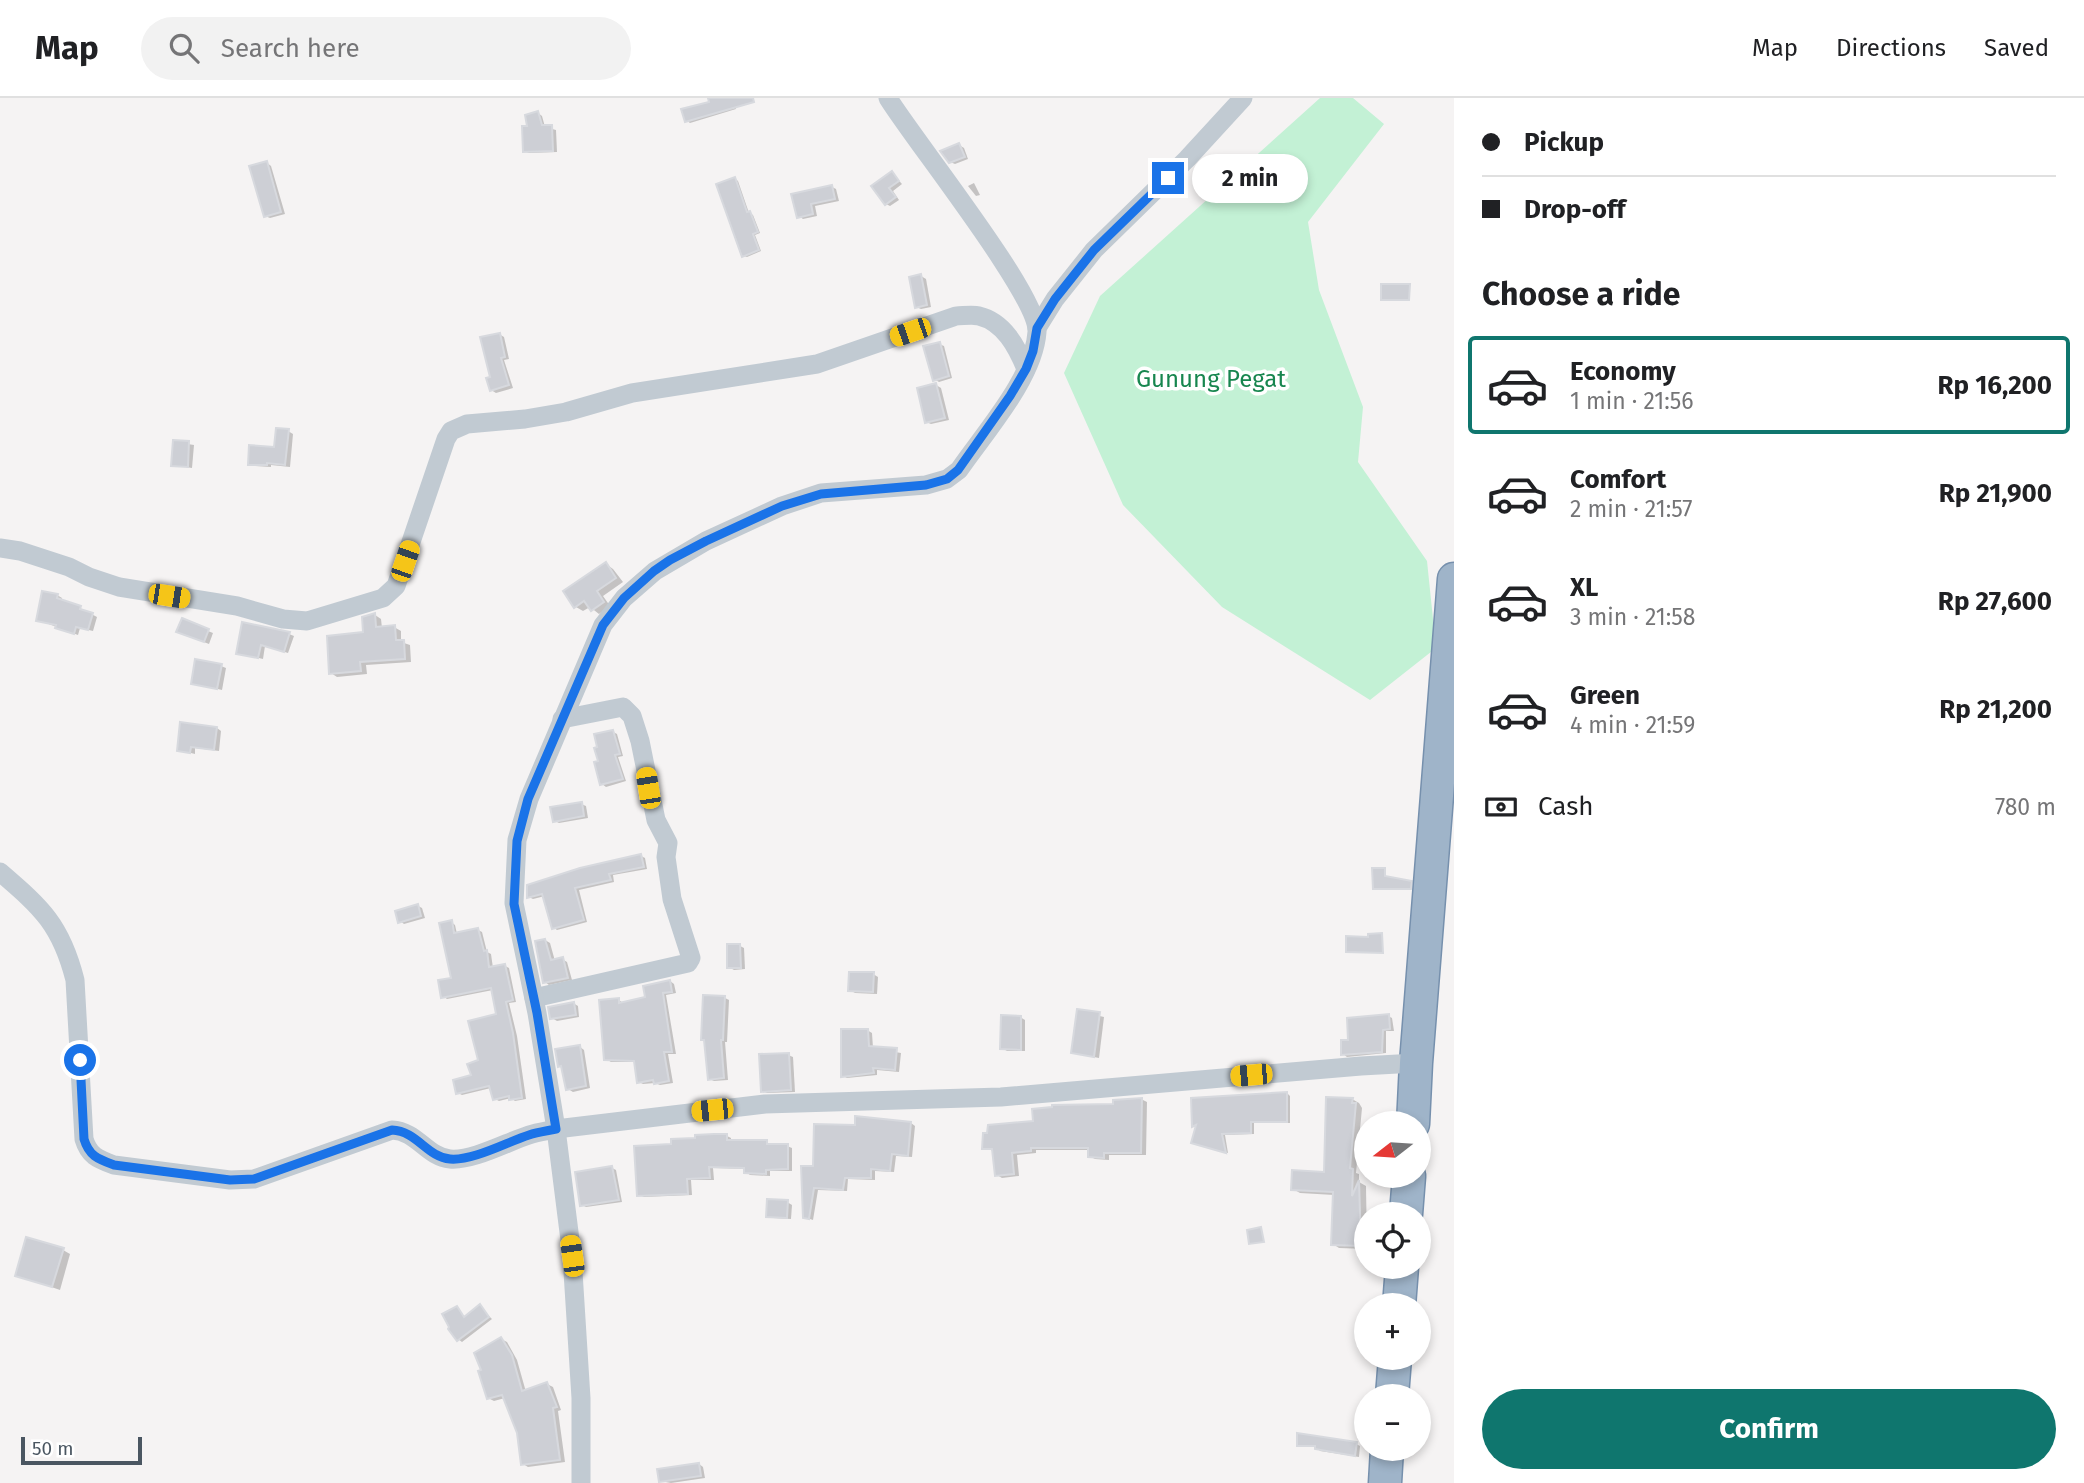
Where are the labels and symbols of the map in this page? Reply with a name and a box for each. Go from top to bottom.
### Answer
callout: 2 min [1192,154,1308,202]
route end [1152,162,1184,194]
car [887,315,934,349]
park label: Gunung Pegat [1136,365,1286,393]
car [389,538,422,584]
car [147,582,192,610]
car [635,766,662,810]
route start [64,1044,96,1076]
car [1230,1063,1273,1087]
car [691,1097,734,1123]
north arrow [1354,1111,1432,1188]
car [559,1234,586,1278]
scale bar [21,1434,142,1466]

